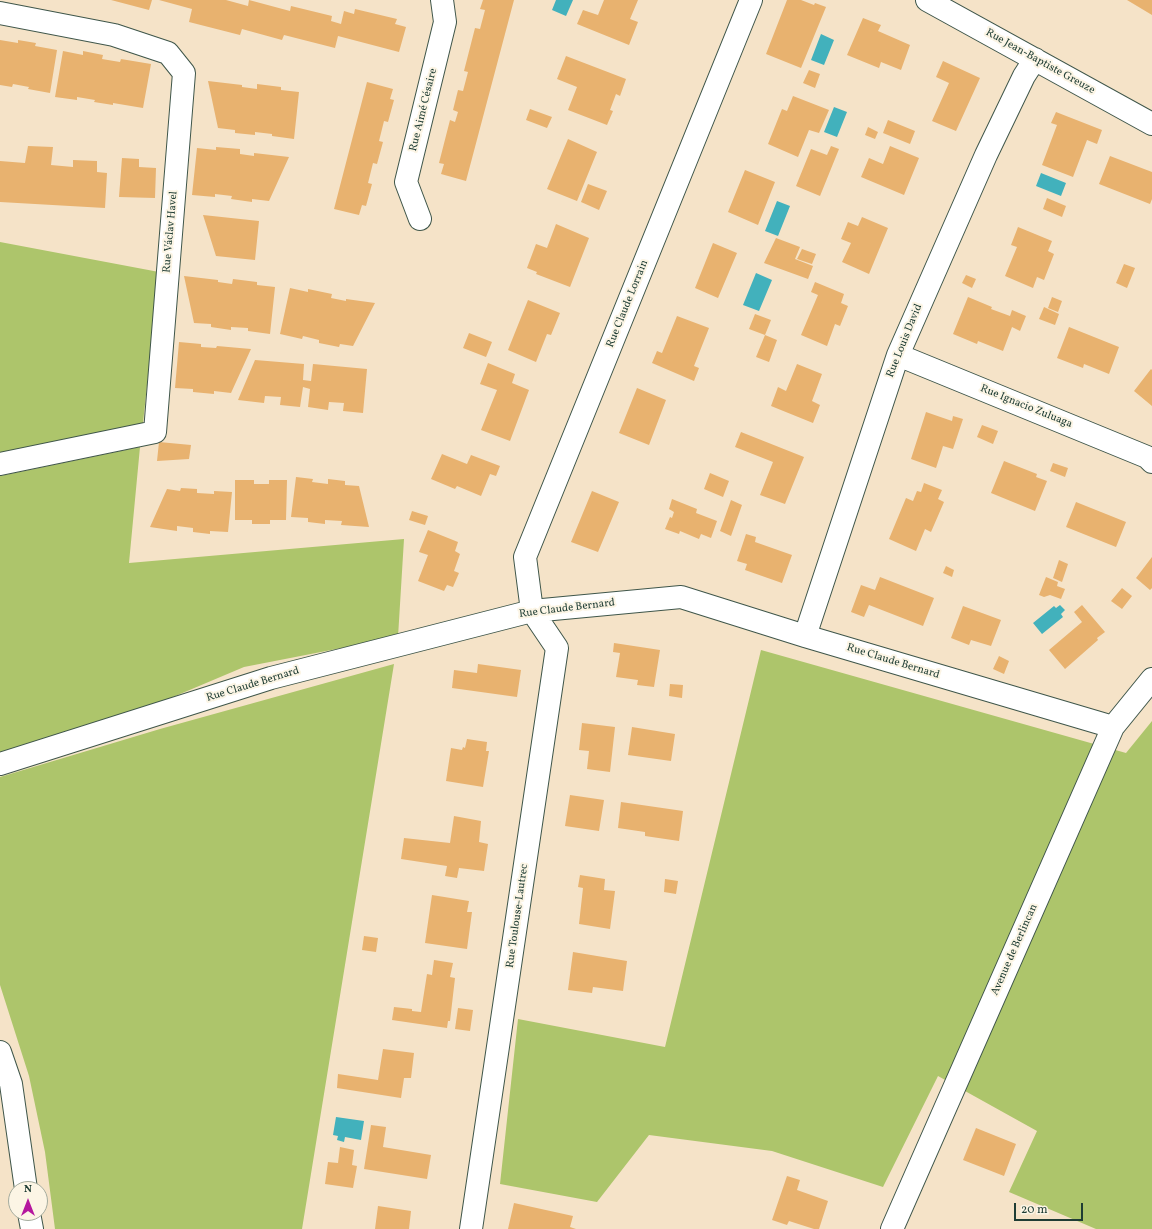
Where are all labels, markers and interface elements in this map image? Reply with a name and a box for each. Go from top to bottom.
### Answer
street label: Rue Jean-Baptiste Greuze [983,26,1097,98]
street label: Rue Aimé Césaire [407,67,441,153]
street label: Rue Václav Havel [161,191,181,273]
street label: Rue Claude Lorrain [604,258,652,350]
street label: Rue Louis David [884,302,926,380]
street label: Rue Ignacio Zuluaga [978,382,1074,432]
street label: Rue Claude Bernard [518,597,616,621]
street label: Rue Claude Bernard [845,642,941,682]
street label: Rue Claude Bernard [205,665,301,705]
street label: Rue Toulouse-Lautrec [504,863,532,969]
street label: Avenue de Berlincan [989,902,1041,998]
north arrow [8,1181,48,1221]
text: N [24,1182,32,1197]
scale bar [1016,1195,1085,1221]
text: 20 m [1021,1202,1048,1218]

